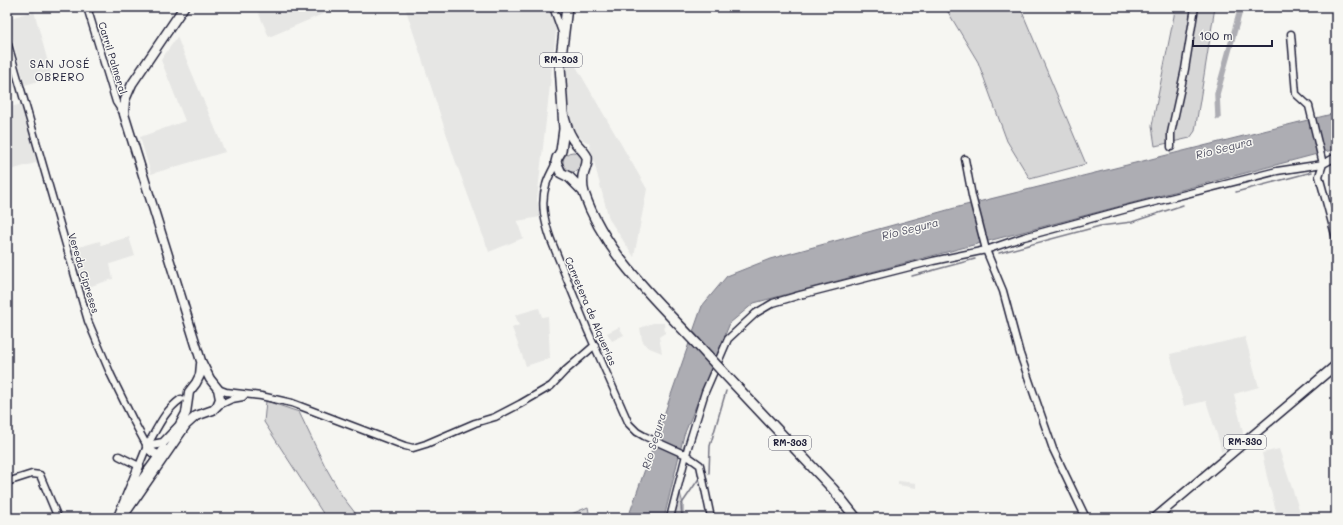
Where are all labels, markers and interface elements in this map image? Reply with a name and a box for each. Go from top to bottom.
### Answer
street label: Carril Palmeral [95,20,131,96]
scale bar [1193,22,1272,48]
text: 100 m [1199,27,1233,43]
road number: RM-303 [540,53,582,67]
district label: SAN JOSÉ OBRERO [30,56,90,84]
water label: Río Segura [1194,133,1254,162]
water label: Río Segura [880,214,940,243]
street label: Vereda Cipreses [65,231,103,315]
street label: Carretera de Alquerías [562,254,620,368]
water label: Río Segura [638,411,669,471]
road number: RM-330 [1224,435,1266,449]
road number: RM-303 [769,436,811,450]

